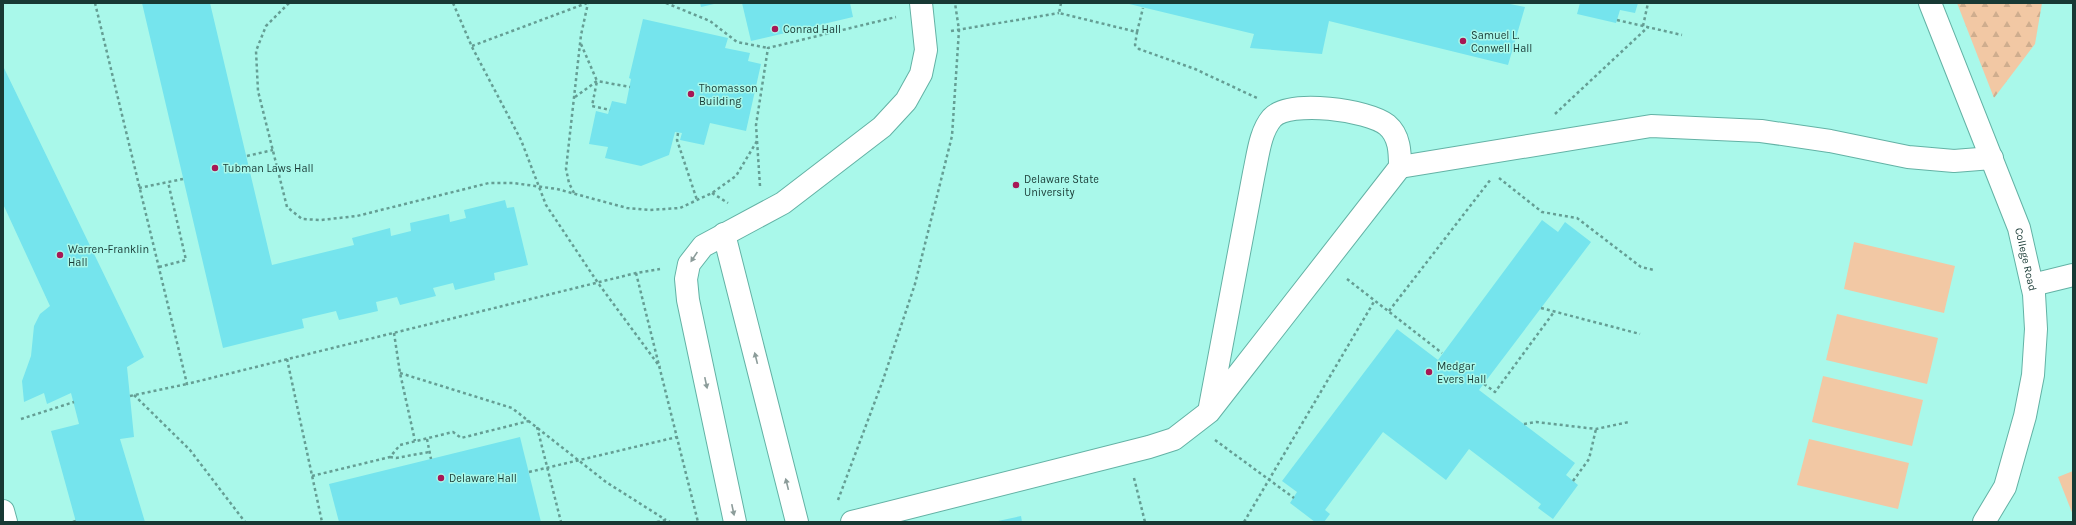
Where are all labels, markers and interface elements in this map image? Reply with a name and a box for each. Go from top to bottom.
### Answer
place label: Conrad Hall [783,23,841,36]
marker: Conrad Hall [770,24,780,34]
place label: Samuel L. Conwell Hall [1471,29,1532,55]
marker: Samuel L. Conwell Hall [1458,36,1468,46]
place label: Thomasson Building [699,82,758,108]
marker: Thomasson Building [686,89,696,99]
place label: Tubman Laws Hall [223,162,314,175]
marker: Tubman Laws Hall [210,163,220,173]
place label: Delaware State University [1024,173,1099,199]
marker: Delaware State University [1011,180,1021,190]
street label: College Road [2013,226,2040,292]
place label: Warren-Franklin Hall [68,243,149,269]
marker: Warren-Franklin Hall [55,250,65,260]
one-way arrow [690,252,698,262]
one-way arrow [752,352,758,364]
place label: Medgar Evers Hall [1437,360,1486,386]
marker: Medgar Evers Hall [1424,367,1434,377]
one-way arrow [703,377,709,389]
place label: Delaware Hall [449,472,517,485]
marker: Delaware Hall [436,473,446,483]
one-way arrow [784,478,790,490]
one-way arrow [730,504,736,517]

